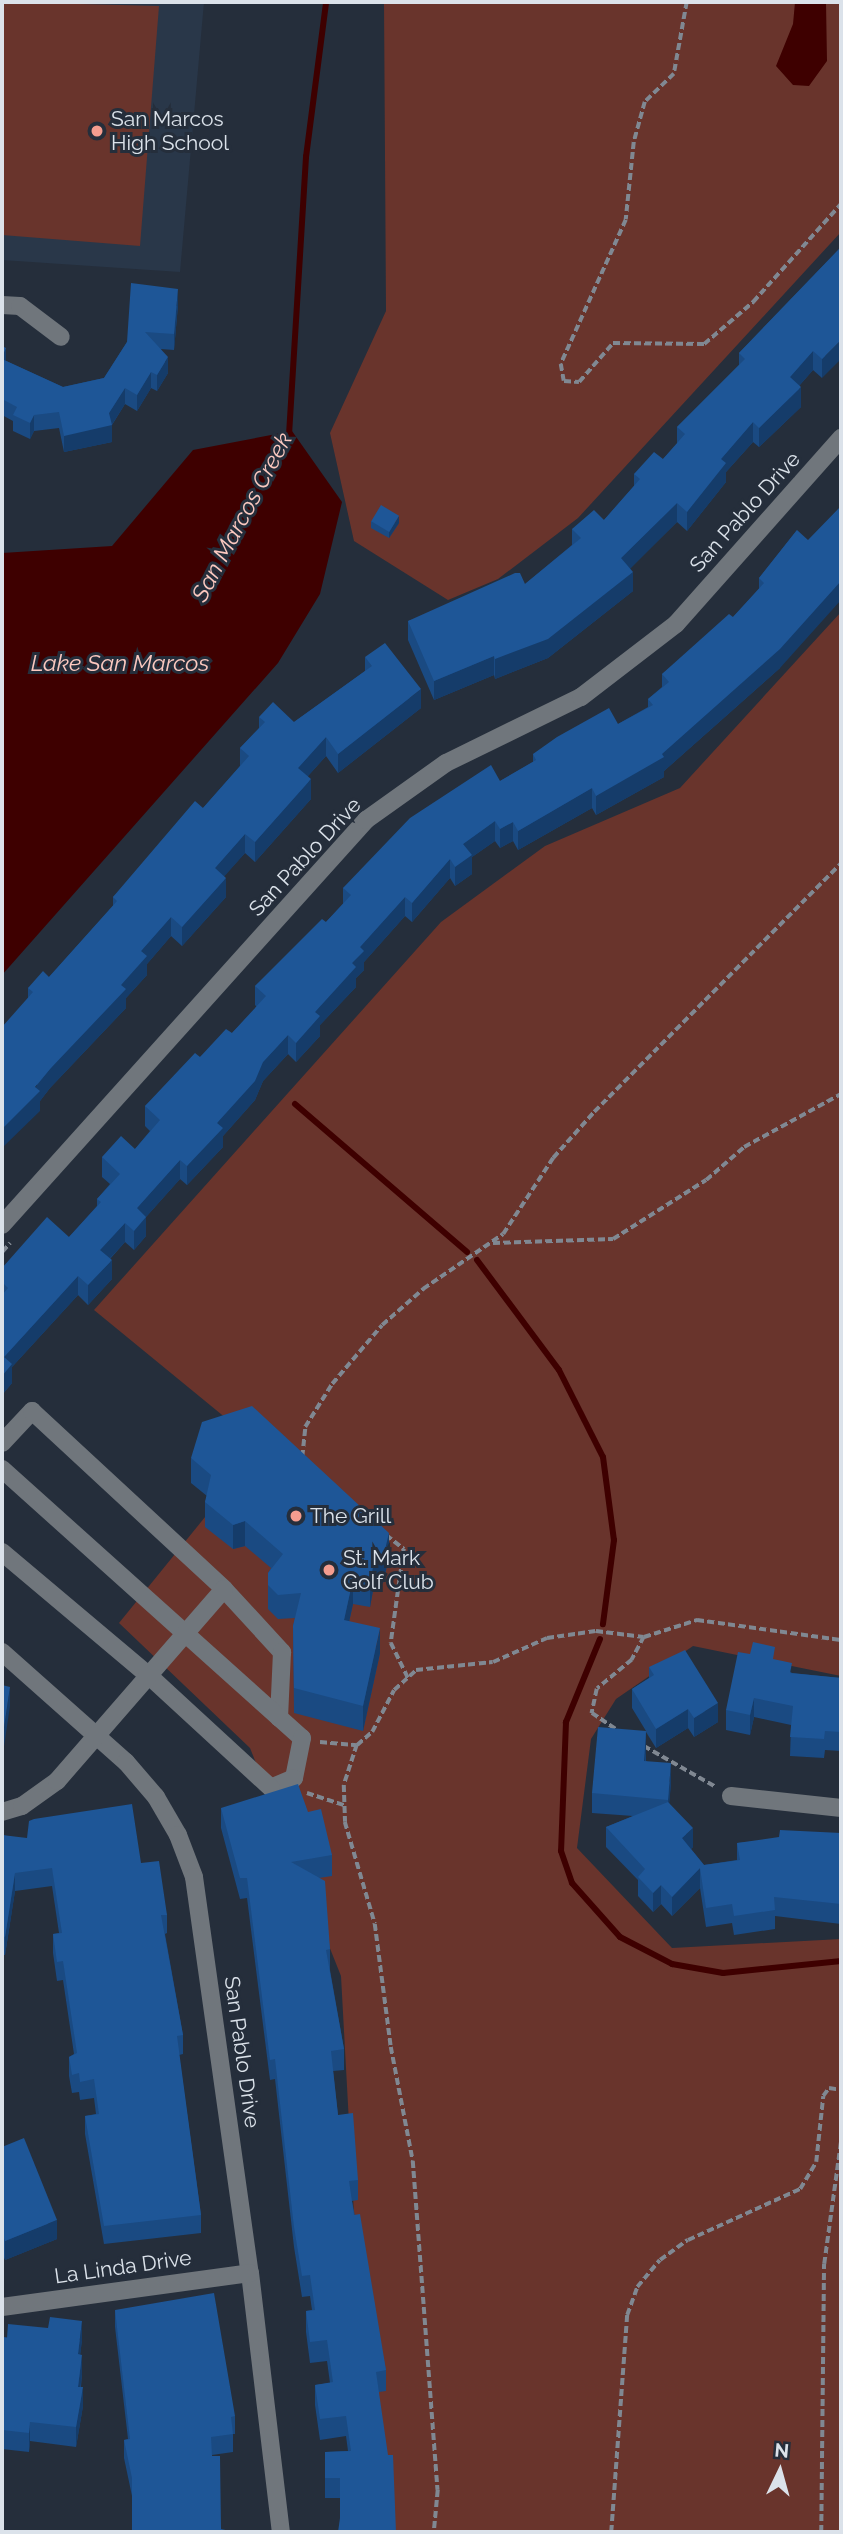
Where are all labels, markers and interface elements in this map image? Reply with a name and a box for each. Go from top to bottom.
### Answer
place label: San Marcos High School [111,106,229,156]
marker: San Marcos High School [89,123,105,139]
water label: San Marcos Creek [186,428,298,606]
street label: San Pablo Drive [685,447,805,577]
water label: Lake San Marcos [31,649,209,677]
street label: San Pablo Drive [244,793,366,921]
place label: The Grill [310,1503,391,1529]
marker: The Grill [288,1508,304,1524]
place label: St. Mark Golf Club [343,1545,434,1595]
marker: St. Mark Golf Club [321,1562,337,1578]
street label: San Pablo Drive [219,1975,265,2129]
street label: La Linda Drive [53,2245,193,2289]
north arrow [745,2436,815,2506]
text: N [774,2438,790,2462]

